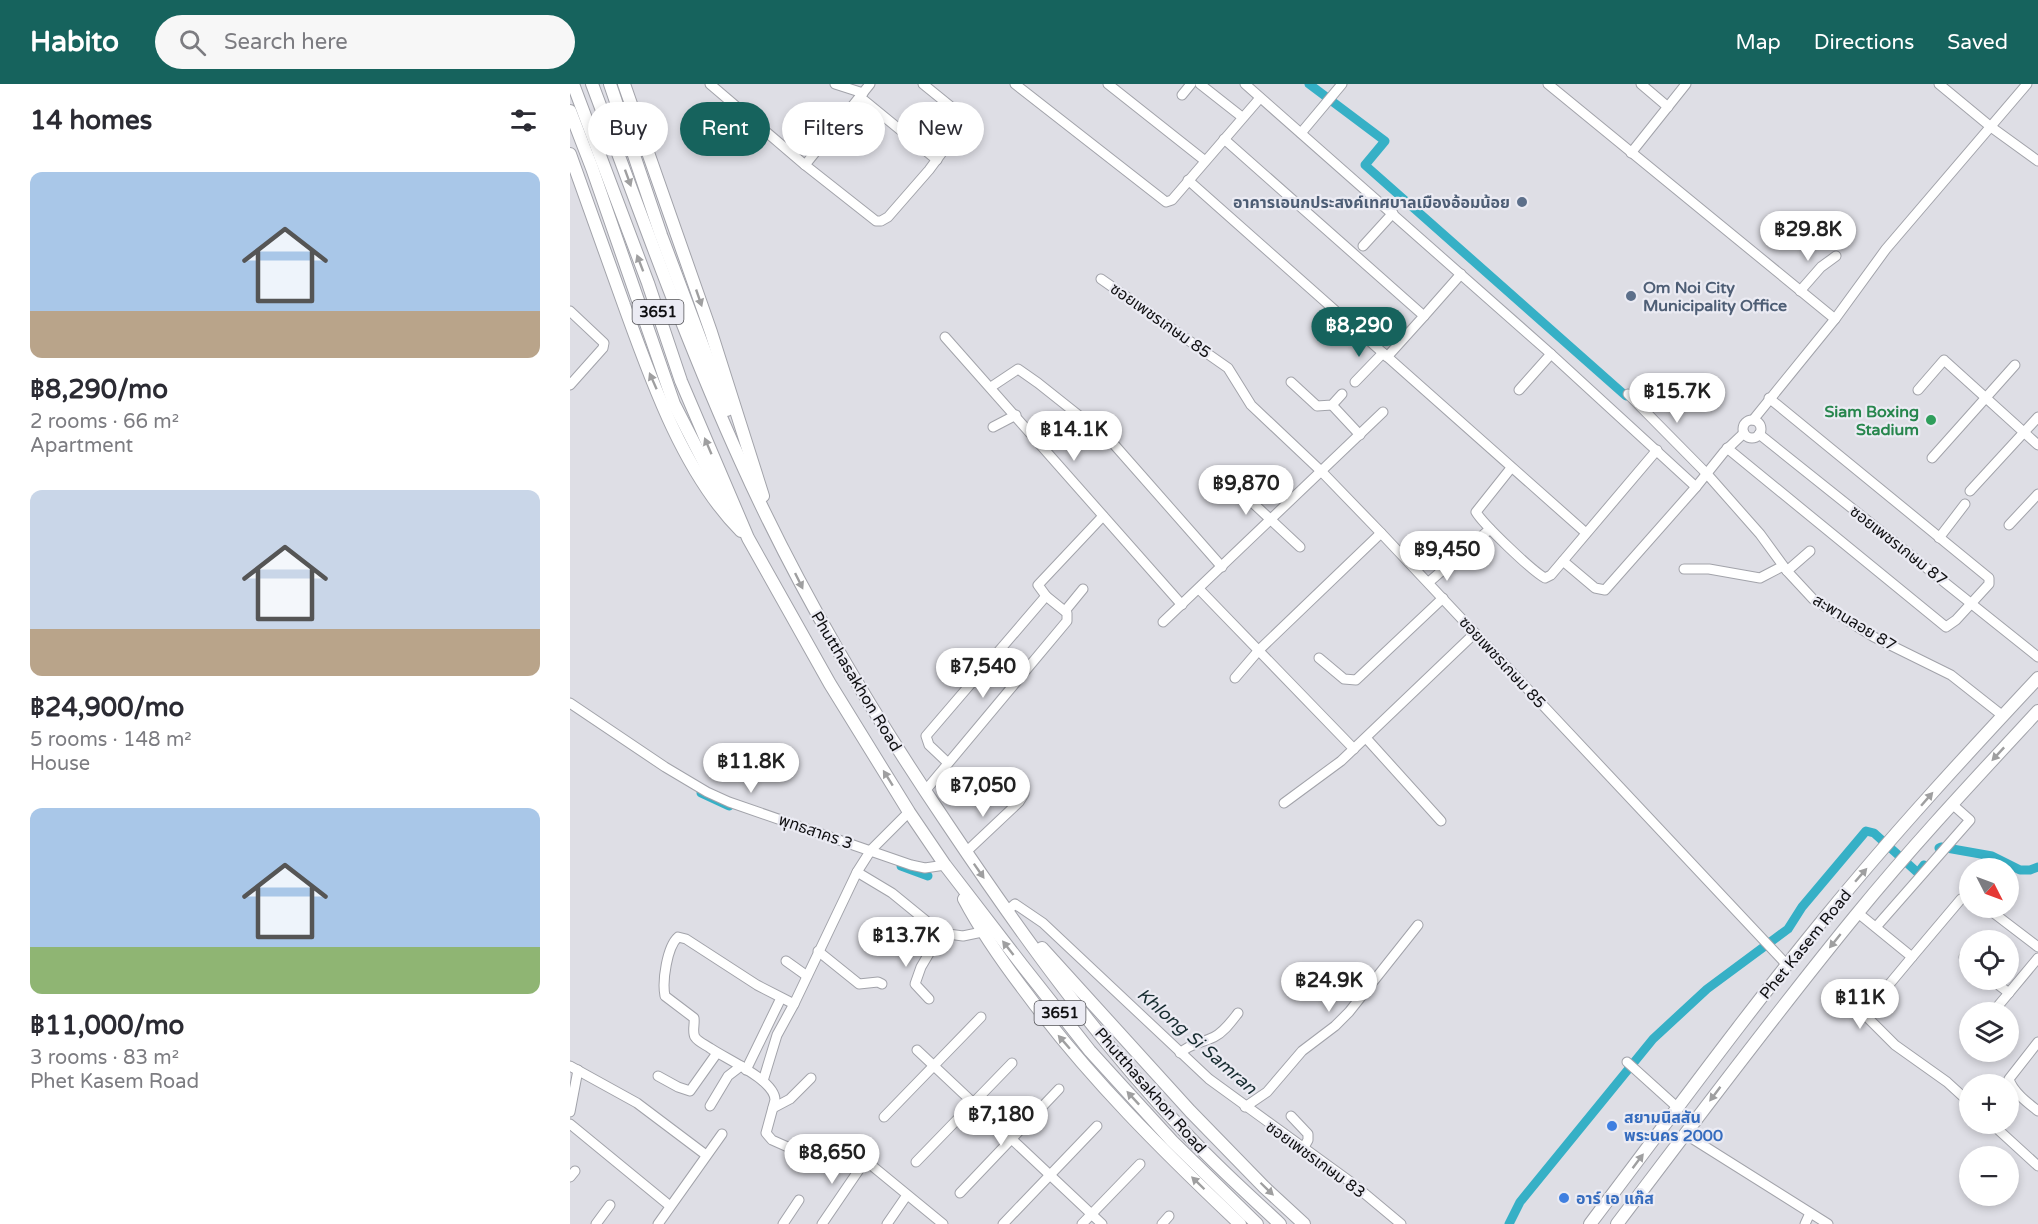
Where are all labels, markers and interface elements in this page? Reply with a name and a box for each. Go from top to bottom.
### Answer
search box [155,15,575,69]
text: Habito [30,25,119,59]
icon: search [176,26,209,59]
text: Search here [224,29,348,55]
text: Map [1735,30,1781,55]
text: Directions [1814,30,1914,55]
text: Saved [1947,30,2008,55]
chip: Buy [588,102,668,156]
chip: Rent [680,102,770,156]
chip: Filters [782,102,885,156]
chip: New [897,102,984,156]
icon: filters [507,104,540,137]
text: 14 homes [30,105,152,136]
one-way arrow [623,169,633,187]
place label: อาคารเอนกประสงค์เทศบาลเมืองอ้อมน้อย [1233,193,1510,213]
marker: อาคารเอนกประสงค์เทศบาลเมืองอ้อมน้อย [1515,195,1529,209]
icon: home [231,211,339,319]
pin: ฿29.8K [1759,211,1857,262]
text: ฿29.8K [1774,218,1842,242]
one-way arrow [635,254,645,272]
place label: Om Noi City Municipality Office [1643,278,1787,316]
street label: ซอยเพชรเกษม 85 [1106,279,1215,363]
one-way arrow [695,289,705,307]
marker: Om Noi City Municipality Office [1624,289,1638,303]
road number: 3651 [632,300,683,324]
pin: ฿8,290 [1310,307,1408,358]
text: ฿8,290 [1325,314,1393,338]
one-way arrow [648,372,658,390]
pin: ฿15.7K [1628,373,1726,424]
text: ฿8,290/mo [30,374,168,405]
text: ฿15.7K [1643,380,1711,404]
place label: Siam Boxing Stadium [1824,402,1919,440]
text: 2 rooms · 66 m² [30,410,179,434]
pin: ฿14.1K [1025,411,1123,462]
marker: Siam Boxing Stadium [1924,413,1938,427]
text: ฿14.1K [1040,418,1108,442]
text: Apartment [30,434,133,458]
one-way arrow [703,437,712,455]
pin: ฿9,870 [1197,465,1295,516]
text: ฿9,870 [1213,472,1279,496]
street label: ซอยเพชรเกษม 87 [1846,501,1951,590]
icon: home [231,529,339,637]
pin: ฿9,450 [1398,531,1496,582]
text: ฿9,450 [1414,538,1480,562]
one-way arrow [794,572,804,589]
street label: สะพานลอย 87 [1809,590,1900,656]
street label: Phutthasakhon Road [806,608,906,755]
street label: ซอยเพชรเกษม 85 [1455,613,1550,713]
pin: ฿7,540 [934,648,1032,699]
text: ฿7,540 [950,655,1016,679]
text: ฿24,900/mo [30,692,184,723]
text: 5 rooms · 148 m² [30,728,192,752]
pin: ฿11.8K [702,743,800,794]
one-way arrow [1991,747,2005,762]
text: ฿11.8K [717,750,785,774]
text: House [30,752,90,776]
pin: ฿7,050 [934,767,1032,818]
one-way arrow [883,770,894,786]
text: ฿7,050 [950,774,1016,798]
one-way arrow [1920,792,1933,807]
street label: พุทธสาคร 3 [776,810,855,854]
icon: home [231,847,339,955]
north arrow [1959,858,2019,918]
map controls [1959,858,2019,1206]
one-way arrow [973,863,984,879]
one-way arrow [1854,868,1867,883]
street label: Phet Kasem Road [1755,886,1856,1003]
pin: ฿13.7K [857,917,955,968]
text: ฿13.7K [872,924,940,948]
button: locate [1959,930,2019,990]
one-way arrow [1829,933,1842,949]
one-way arrow [1003,940,1015,955]
pin: ฿24.9K [1280,962,1378,1013]
text: ฿24.9K [1295,969,1363,993]
pin: ฿11K [1824,979,1896,1030]
water label: Khlong Si Samran [1133,983,1262,1100]
text: ฿11K [1835,986,1885,1010]
road number: 3651 [1034,1001,1086,1025]
button: layers [1959,1002,2019,1062]
text: ฿11,000/mo [30,1010,184,1041]
street label: Phutthasakhon Road [1090,1024,1210,1158]
one-way arrow [1058,1035,1071,1050]
text: 3 rooms · 83 m² [30,1046,179,1070]
text: Phet Kasem Road [30,1070,199,1094]
button: + [1959,1074,2019,1134]
one-way arrow [1709,1086,1721,1102]
one-way arrow [1126,1090,1140,1105]
pin: ฿7,180 [952,1096,1050,1147]
text: ฿7,180 [968,1103,1034,1127]
place label: สยามนิสสัน พระนคร 2000 [1624,1108,1723,1146]
street label: ซอยเพชรเกษม 83 [1262,1117,1369,1203]
marker: สยามนิสสัน พระนคร 2000 [1605,1119,1619,1133]
pin: ฿8,650 [783,1134,881,1185]
text: ฿8,650 [798,1141,866,1165]
button: − [1959,1146,2019,1206]
one-way arrow [1631,1153,1643,1168]
one-way arrow [1191,1177,1205,1191]
one-way arrow [1259,1182,1273,1196]
place label: อาร์ เอ แก๊ส [1576,1189,1654,1209]
marker: อาร์ เอ แก๊ส [1557,1191,1571,1205]

